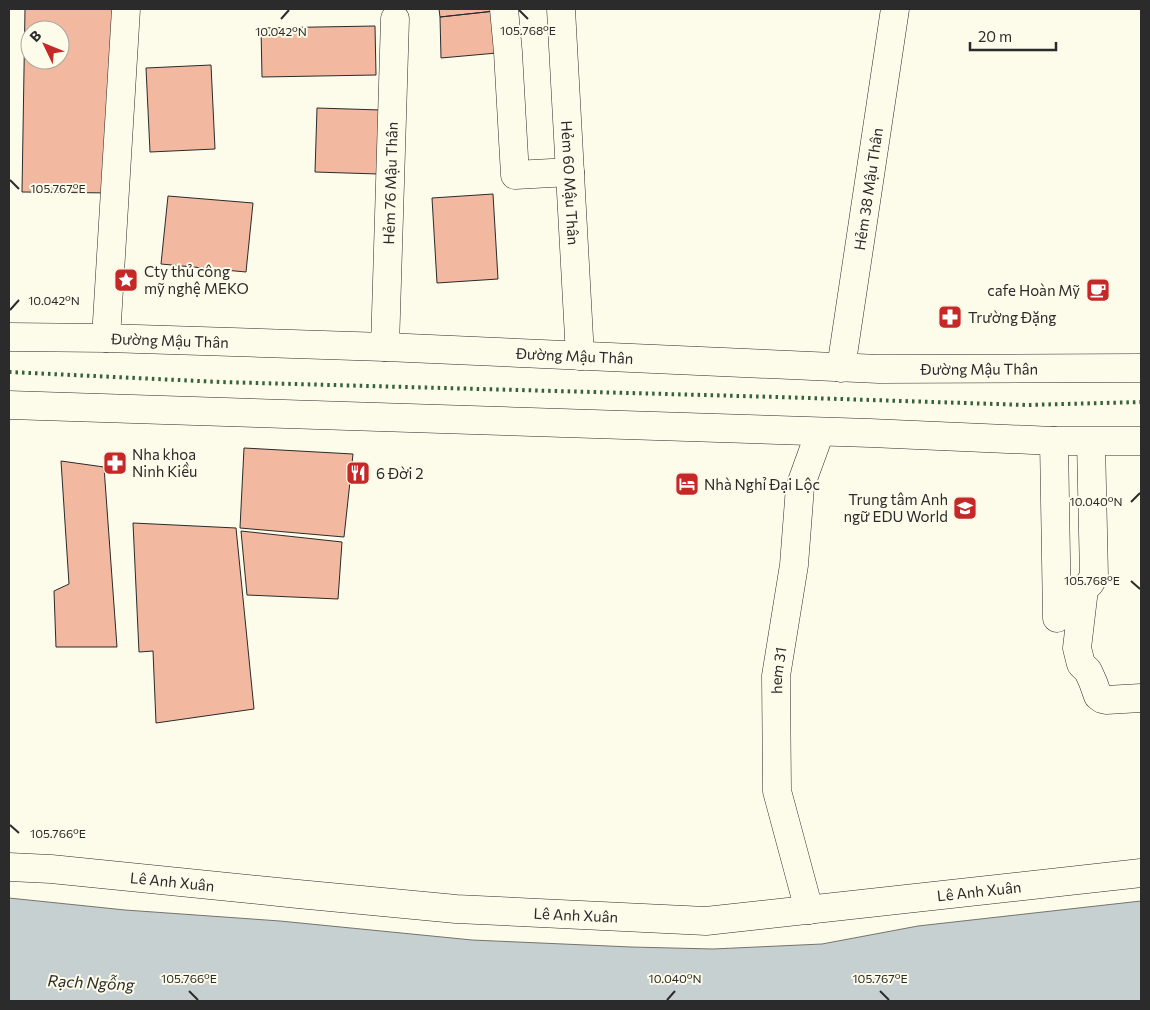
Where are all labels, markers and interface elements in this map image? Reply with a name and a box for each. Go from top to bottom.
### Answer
north arrow [20,20,70,70]
scale bar [970,20,1056,52]
text: 105.768°E [500,23,556,37]
text: 10.042°N [255,24,307,38]
text: B [26,27,45,45]
text: 20 m [978,27,1012,45]
street label: Hẻm 60 Mậu Thân [558,120,583,246]
street label: Hẻm 76 Mậu Thân [379,121,401,245]
street label: Hẻm 38 Mậu Thân [850,127,886,251]
text: 105.767°E [30,181,86,195]
place label: Cty thủ công mỹ nghệ MEKO [144,262,249,297]
place icon: Cty thủ công mỹ nghệ MEKO [113,267,139,293]
cafe icon: cafe Hoàn Mỹ [1085,277,1111,303]
place label: cafe Hoàn Mỹ [987,281,1080,299]
text: 10.042°N [28,293,80,307]
pharmacy icon: Trường Đặng [937,304,963,330]
place label: Trường Đặng [968,308,1057,326]
street label: Đường Mậu Thân [110,329,229,351]
street label: Đường Mậu Thân [515,344,634,367]
street label: Đường Mậu Thân [920,359,1038,378]
place label: Nha khoa Ninh Kiều [132,445,197,480]
pharmacy icon: Nha khoa Ninh Kiều [102,450,128,476]
restaurant icon: 6 Đời 2 [345,460,371,486]
place label: 6 Đời 2 [376,464,424,482]
hotel icon: Nhà Nghỉ Đại Lộc [674,471,700,497]
place label: Nhà Nghỉ Đại Lộc [704,475,820,493]
place label: Trung tâm Anh ngữ EDU World [843,490,948,525]
text: 10.040°N [1070,494,1122,508]
school or university icon: Trung tâm Anh ngữ EDU World [952,495,978,521]
text: 105.768°E [1064,573,1120,587]
street label: hem 31 [767,645,790,694]
text: 105.766°E [30,826,86,840]
street label: Lê Anh Xuân [129,868,215,894]
street label: Lê Anh Xuân [936,877,1022,904]
street label: Lê Anh Xuân [533,904,619,926]
water label: Rạch Ngỗng [47,970,136,994]
text: 105.766°E [161,971,217,985]
text: 10.040°N [649,971,701,985]
text: 105.767°E [852,971,908,985]

